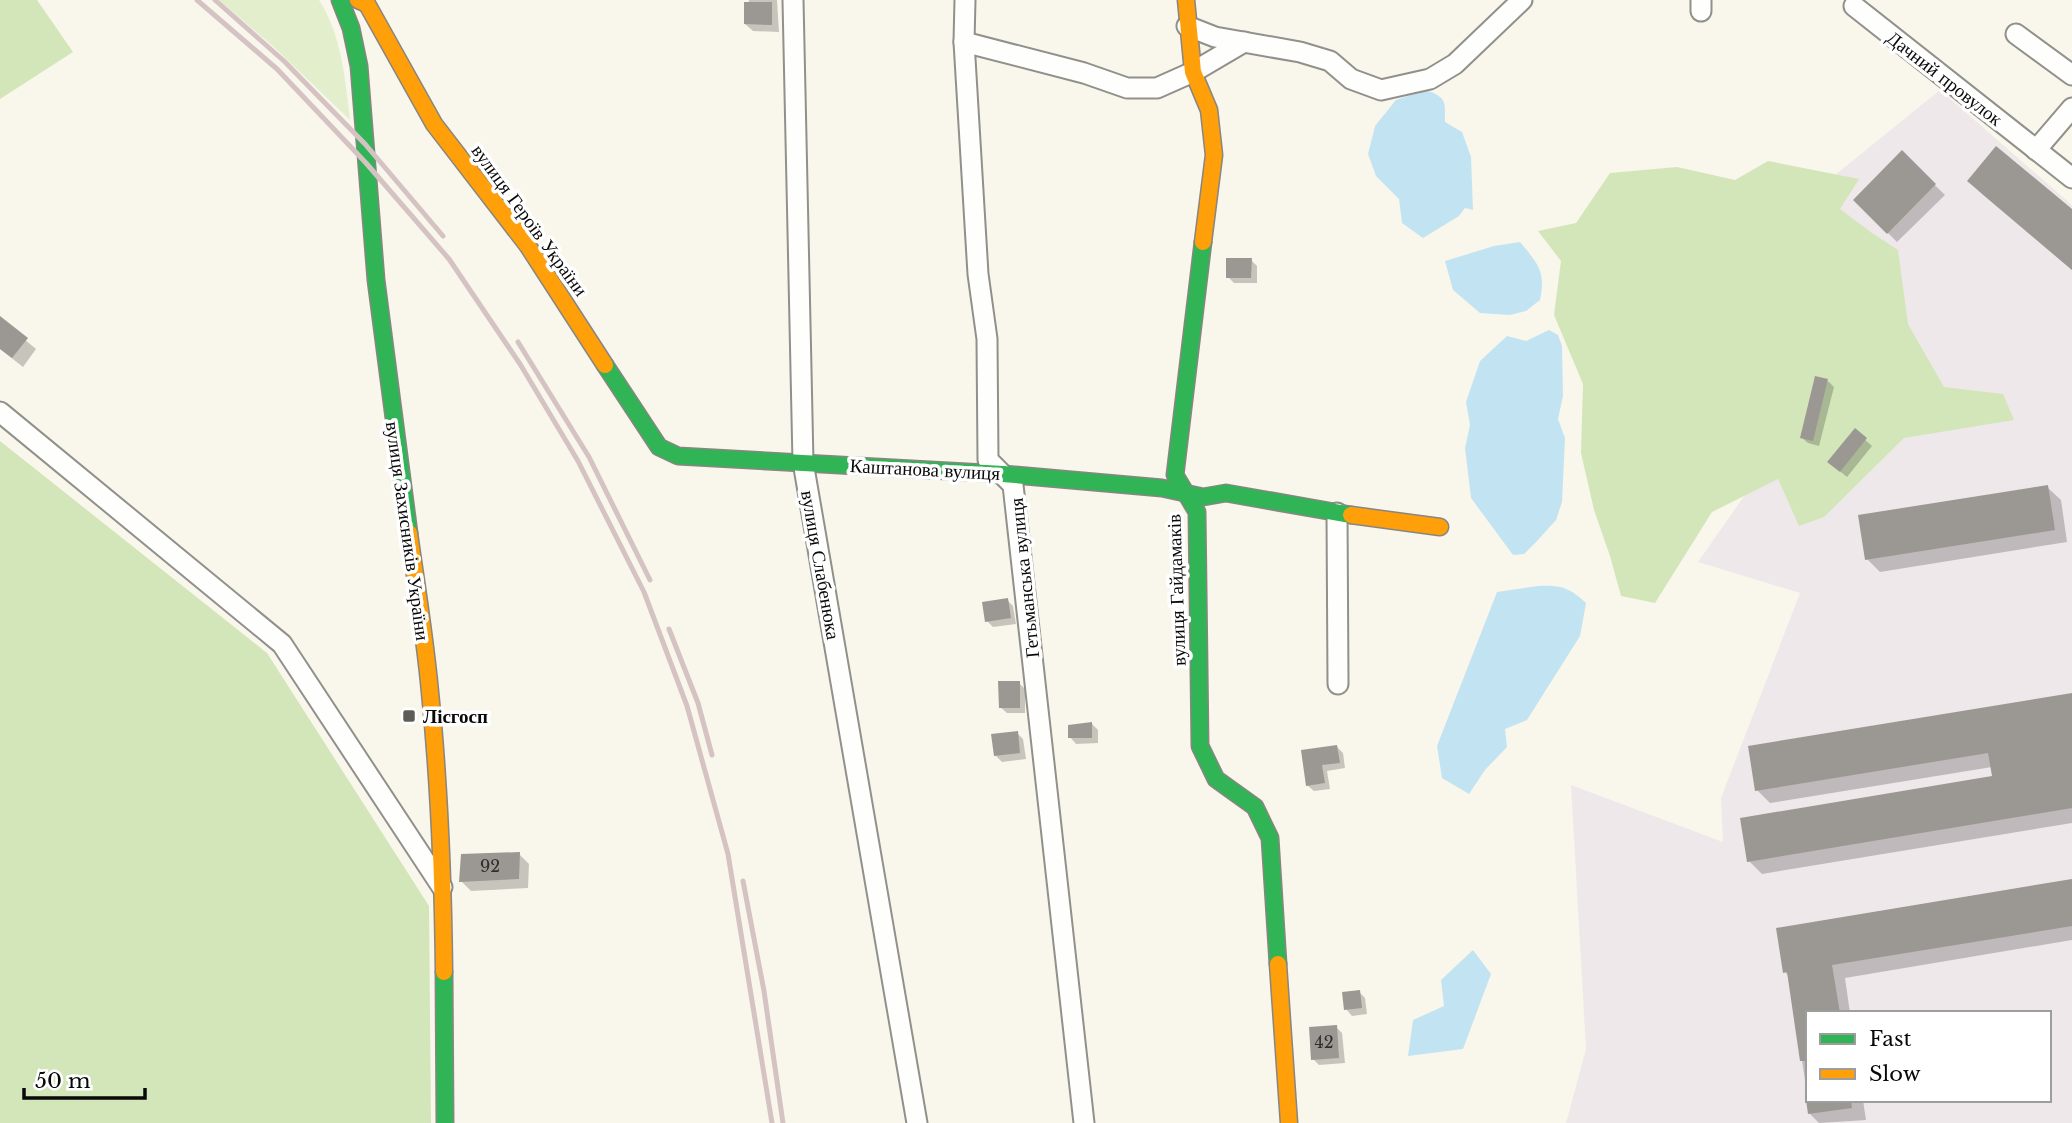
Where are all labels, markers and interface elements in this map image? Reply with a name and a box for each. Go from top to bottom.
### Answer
street label: Дачний провулок [1882,26,2008,131]
street label: вулиця Героїв України [467,140,592,301]
street label: вулиця Захисників України [381,420,434,642]
street label: Каштанова вулиця [849,454,1001,485]
street label: вулиця Слабенюка [796,489,845,642]
street label: Гетьманська вулиця [1005,496,1044,659]
street label: вулиця Гайдамаків [1162,514,1191,666]
place label: Лісгосп [423,705,488,728]
marker: Лісгосп [401,708,417,724]
house number: 92 [480,856,500,876]
legend [1806,1011,2051,1102]
text: Fast [1869,1026,1911,1052]
house number: 42 [1314,1032,1334,1052]
scale bar [24,1056,145,1100]
text: Slow [1869,1061,1921,1087]
text: 50 m [35,1068,91,1094]

